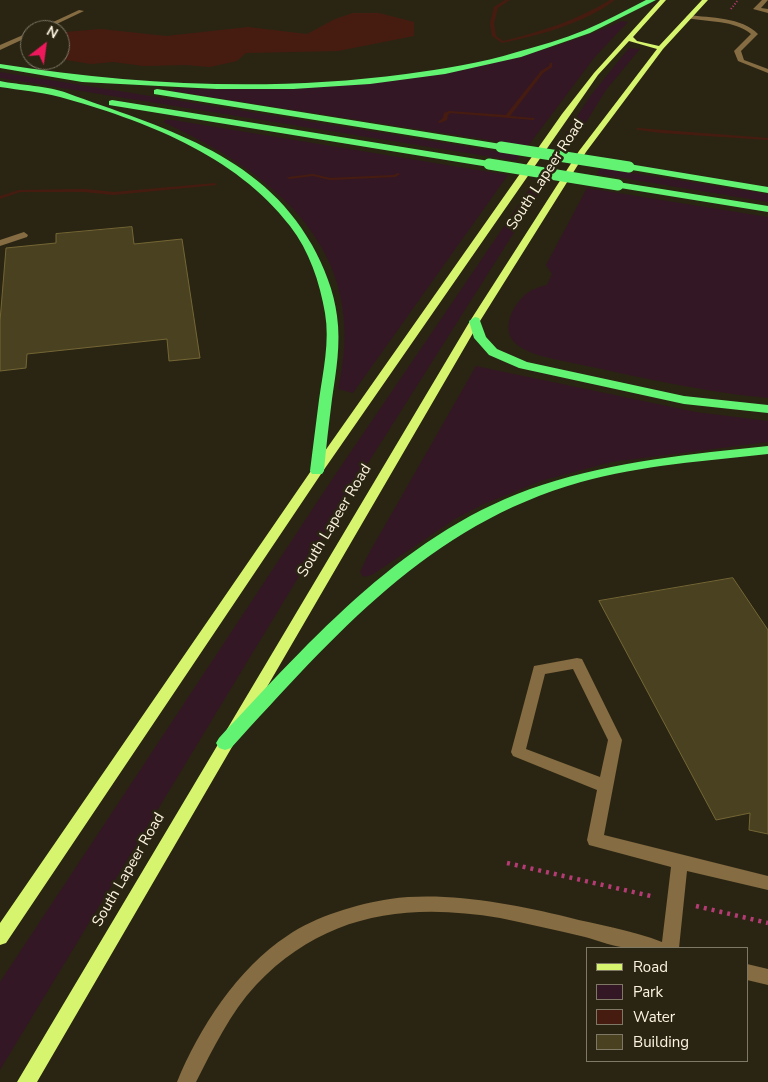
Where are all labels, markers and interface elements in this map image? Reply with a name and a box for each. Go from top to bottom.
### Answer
north arrow [20,20,70,70]
text: N [43,22,62,43]
street label: South Lapeer Road [503,116,589,234]
street label: South Lapeer Road [294,461,376,581]
street label: South Lapeer Road [89,810,169,930]
legend [586,947,748,1062]
text: Road [633,957,668,977]
text: Park [633,982,663,1002]
text: Water [633,1007,675,1027]
text: Building [633,1032,689,1052]

